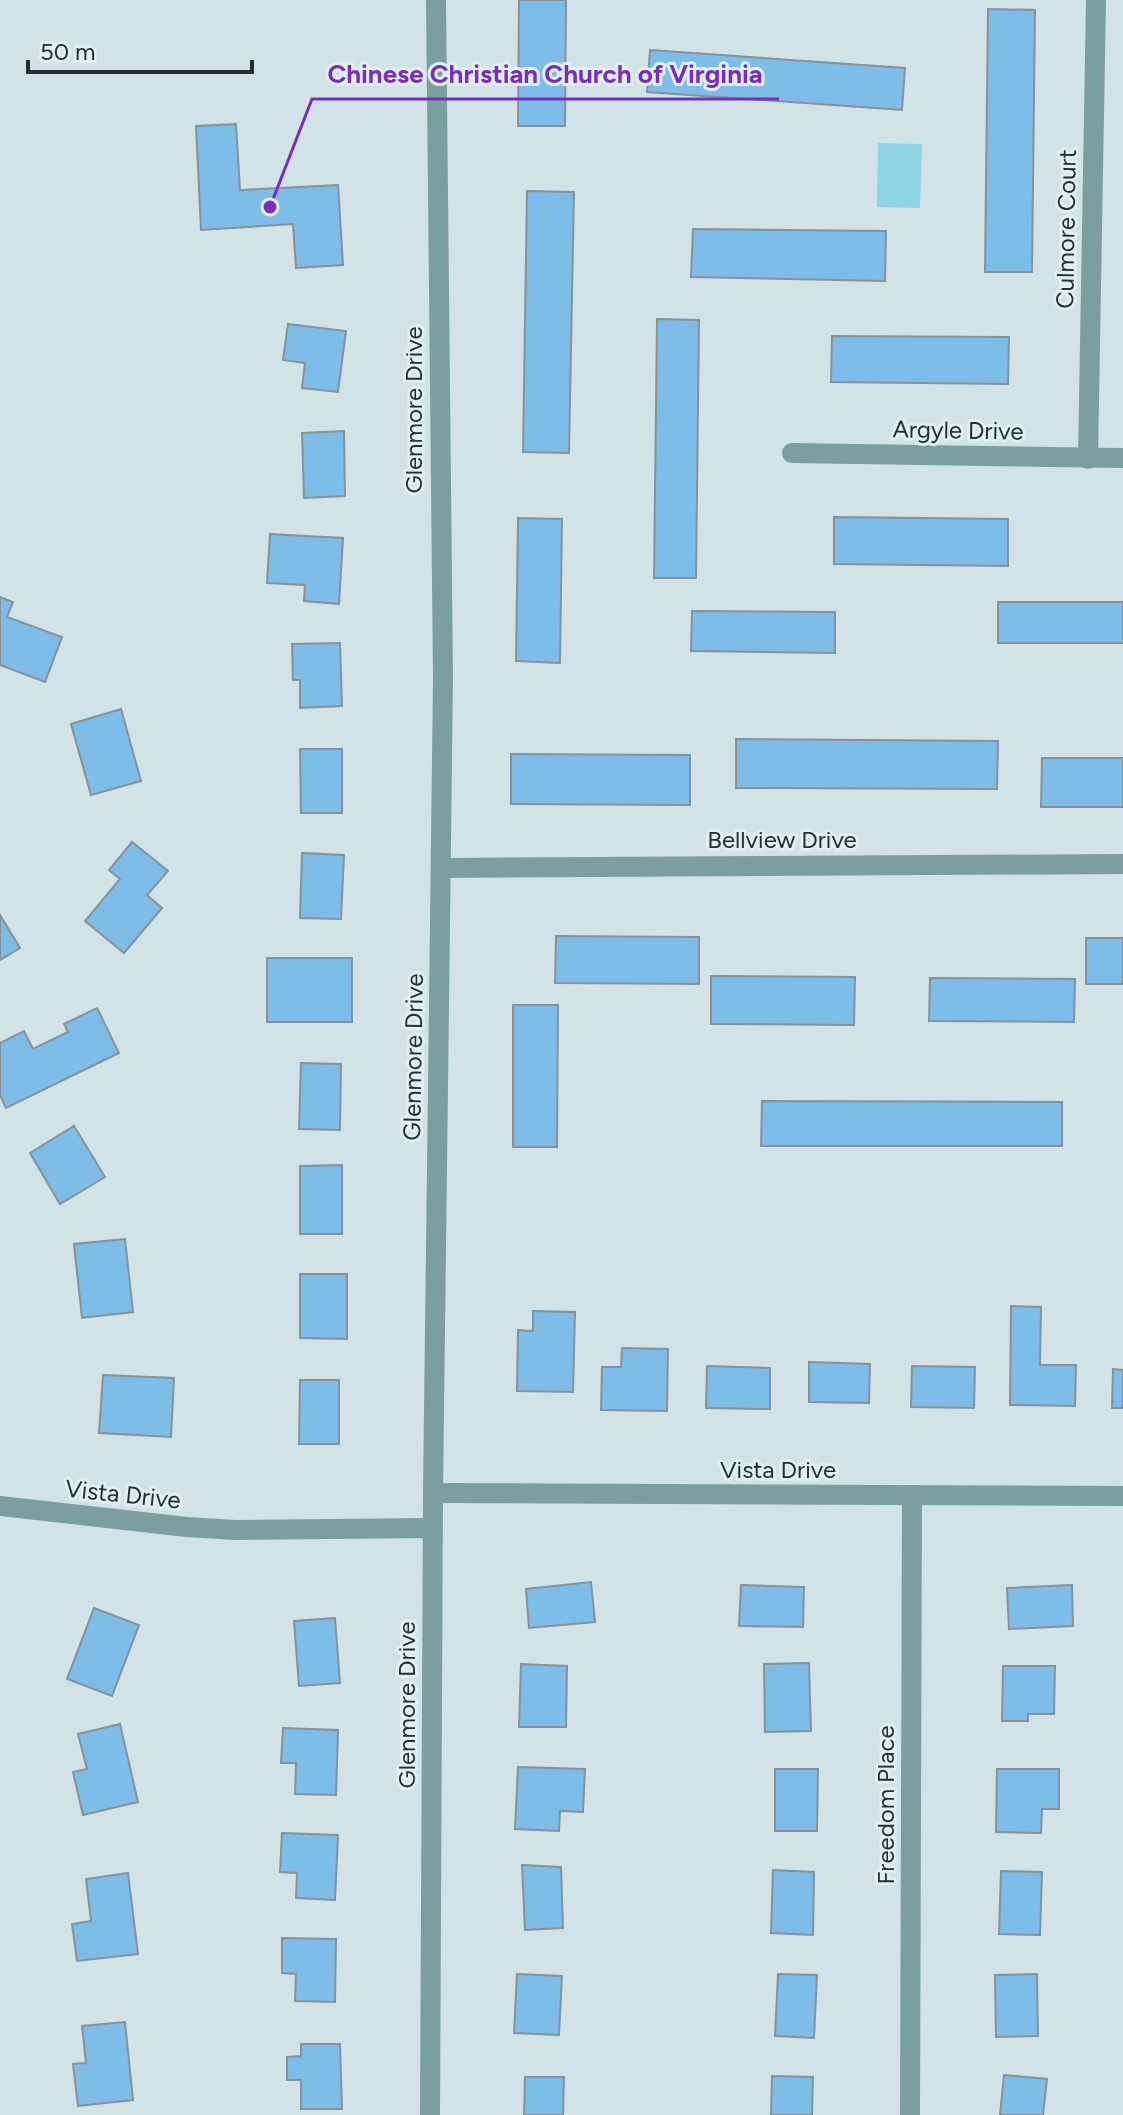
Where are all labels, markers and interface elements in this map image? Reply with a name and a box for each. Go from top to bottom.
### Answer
scale bar [28,24,252,74]
text: 50 m [40,37,96,66]
callout: Chinese Christian Church of Virginia [312,49,779,99]
text: Chinese Christian Church of Virginia [327,58,763,90]
street label: Culmore Court [1050,149,1082,309]
street label: Glenmore Drive [399,327,428,494]
street label: Argyle Drive [892,414,1024,446]
street label: Bellview Drive [707,825,857,854]
street label: Glenmore Drive [397,973,429,1141]
street label: Vista Drive [720,1455,836,1484]
street label: Vista Drive [64,1474,182,1514]
street label: Glenmore Drive [392,1622,421,1789]
street label: Freedom Place [871,1726,900,1884]

